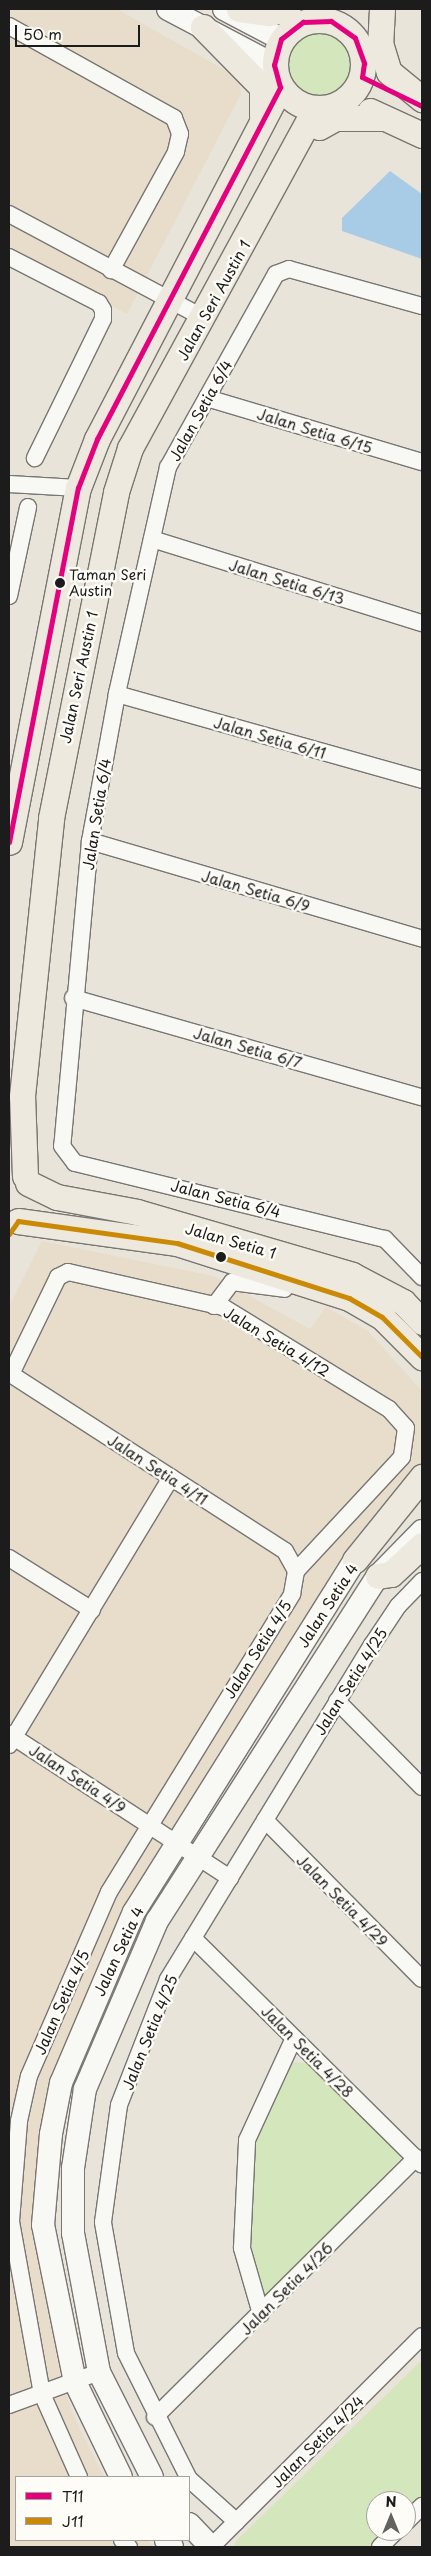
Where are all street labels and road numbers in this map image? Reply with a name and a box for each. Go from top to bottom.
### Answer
street label: Jalan Seri Austin 1 [172,236,254,364]
street label: Jalan Setia 6/4 [164,356,236,464]
street label: Jalan Setia 6/15 [254,404,376,456]
street label: Jalan Setia 6/13 [226,555,348,607]
street label: Jalan Seri Austin 1 [55,609,101,745]
street label: Jalan Setia 6/11 [211,712,329,762]
street label: Jalan Setia 6/4 [78,756,114,872]
street label: Jalan Setia 6/9 [199,866,313,914]
street label: Jalan Setia 6/7 [191,1023,305,1071]
street label: Jalan Setia 6/4 [168,1175,284,1221]
street label: Jalan Setia 1 [183,1218,279,1262]
street label: Jalan Setia 4/12 [220,1302,334,1380]
street label: Jalan Setia 4/11 [104,1430,212,1508]
street label: Jalan Setia 4 [293,1559,361,1651]
street label: Jalan Setia 4/5 [219,1596,295,1702]
street label: Jalan Setia 4/25 [310,1624,390,1738]
street label: Jalan Setia 4/9 [26,1740,130,1816]
street label: Jalan Setia 4/29 [293,1850,393,1950]
street label: Jalan Setia 4 [89,1903,147,1999]
street label: Jalan Setia 4/5 [30,1946,92,2058]
street label: Jalan Setia 4/25 [117,1971,181,2093]
street label: Jalan Setia 4/28 [258,2001,358,2101]
street label: Jalan Setia 4/26 [236,2238,336,2338]
street label: Jalan Setia 4/24 [267,2391,367,2491]

